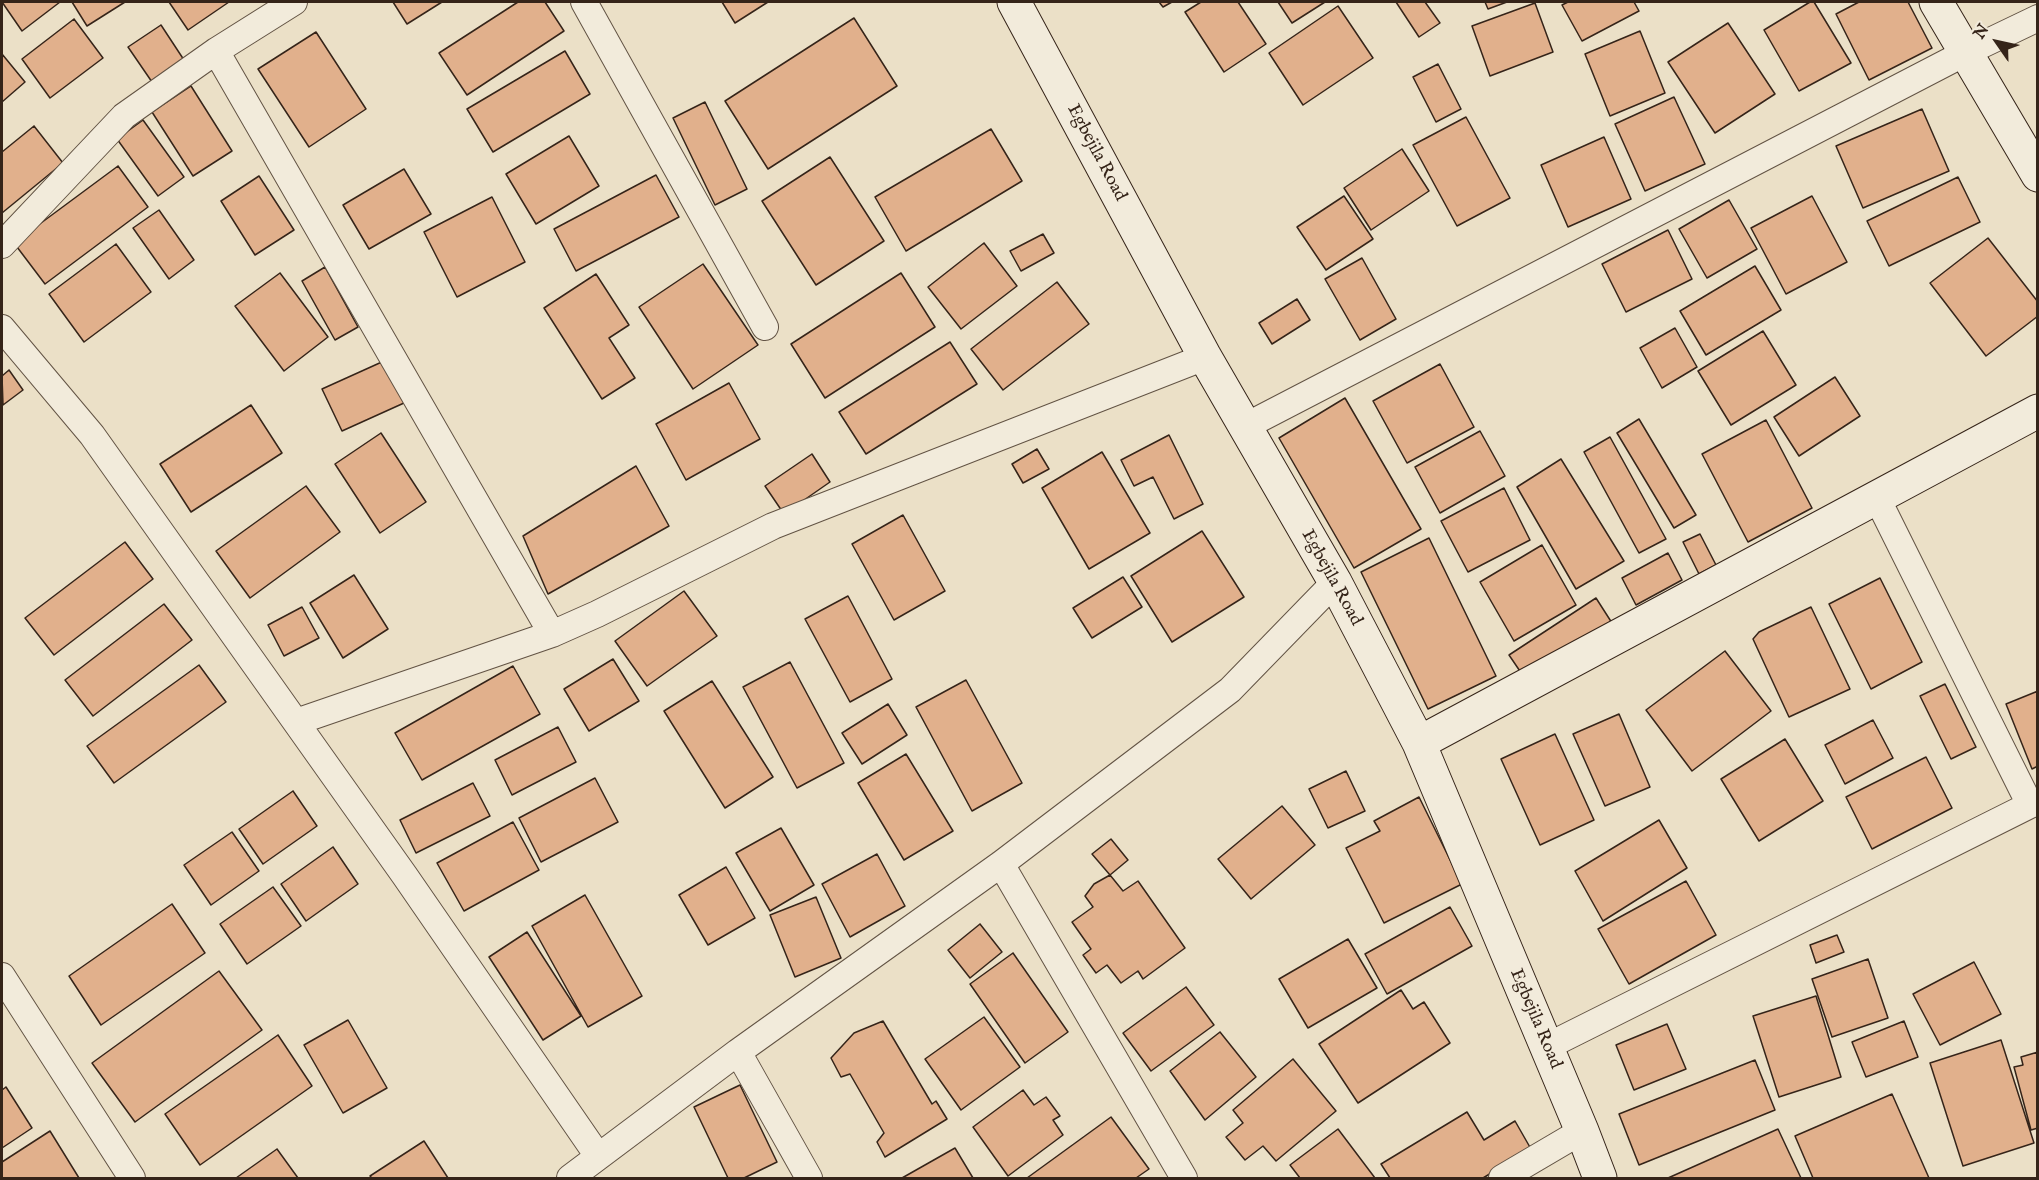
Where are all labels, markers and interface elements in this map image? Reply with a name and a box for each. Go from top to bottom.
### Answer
north arrow [1967,12,2027,72]
text: N [1970,21,1994,43]
street label: Egbejila Road [1061,101,1131,205]
street label: Egbejila Road [1296,526,1366,630]
street label: Egbejila Road [1504,966,1566,1072]

